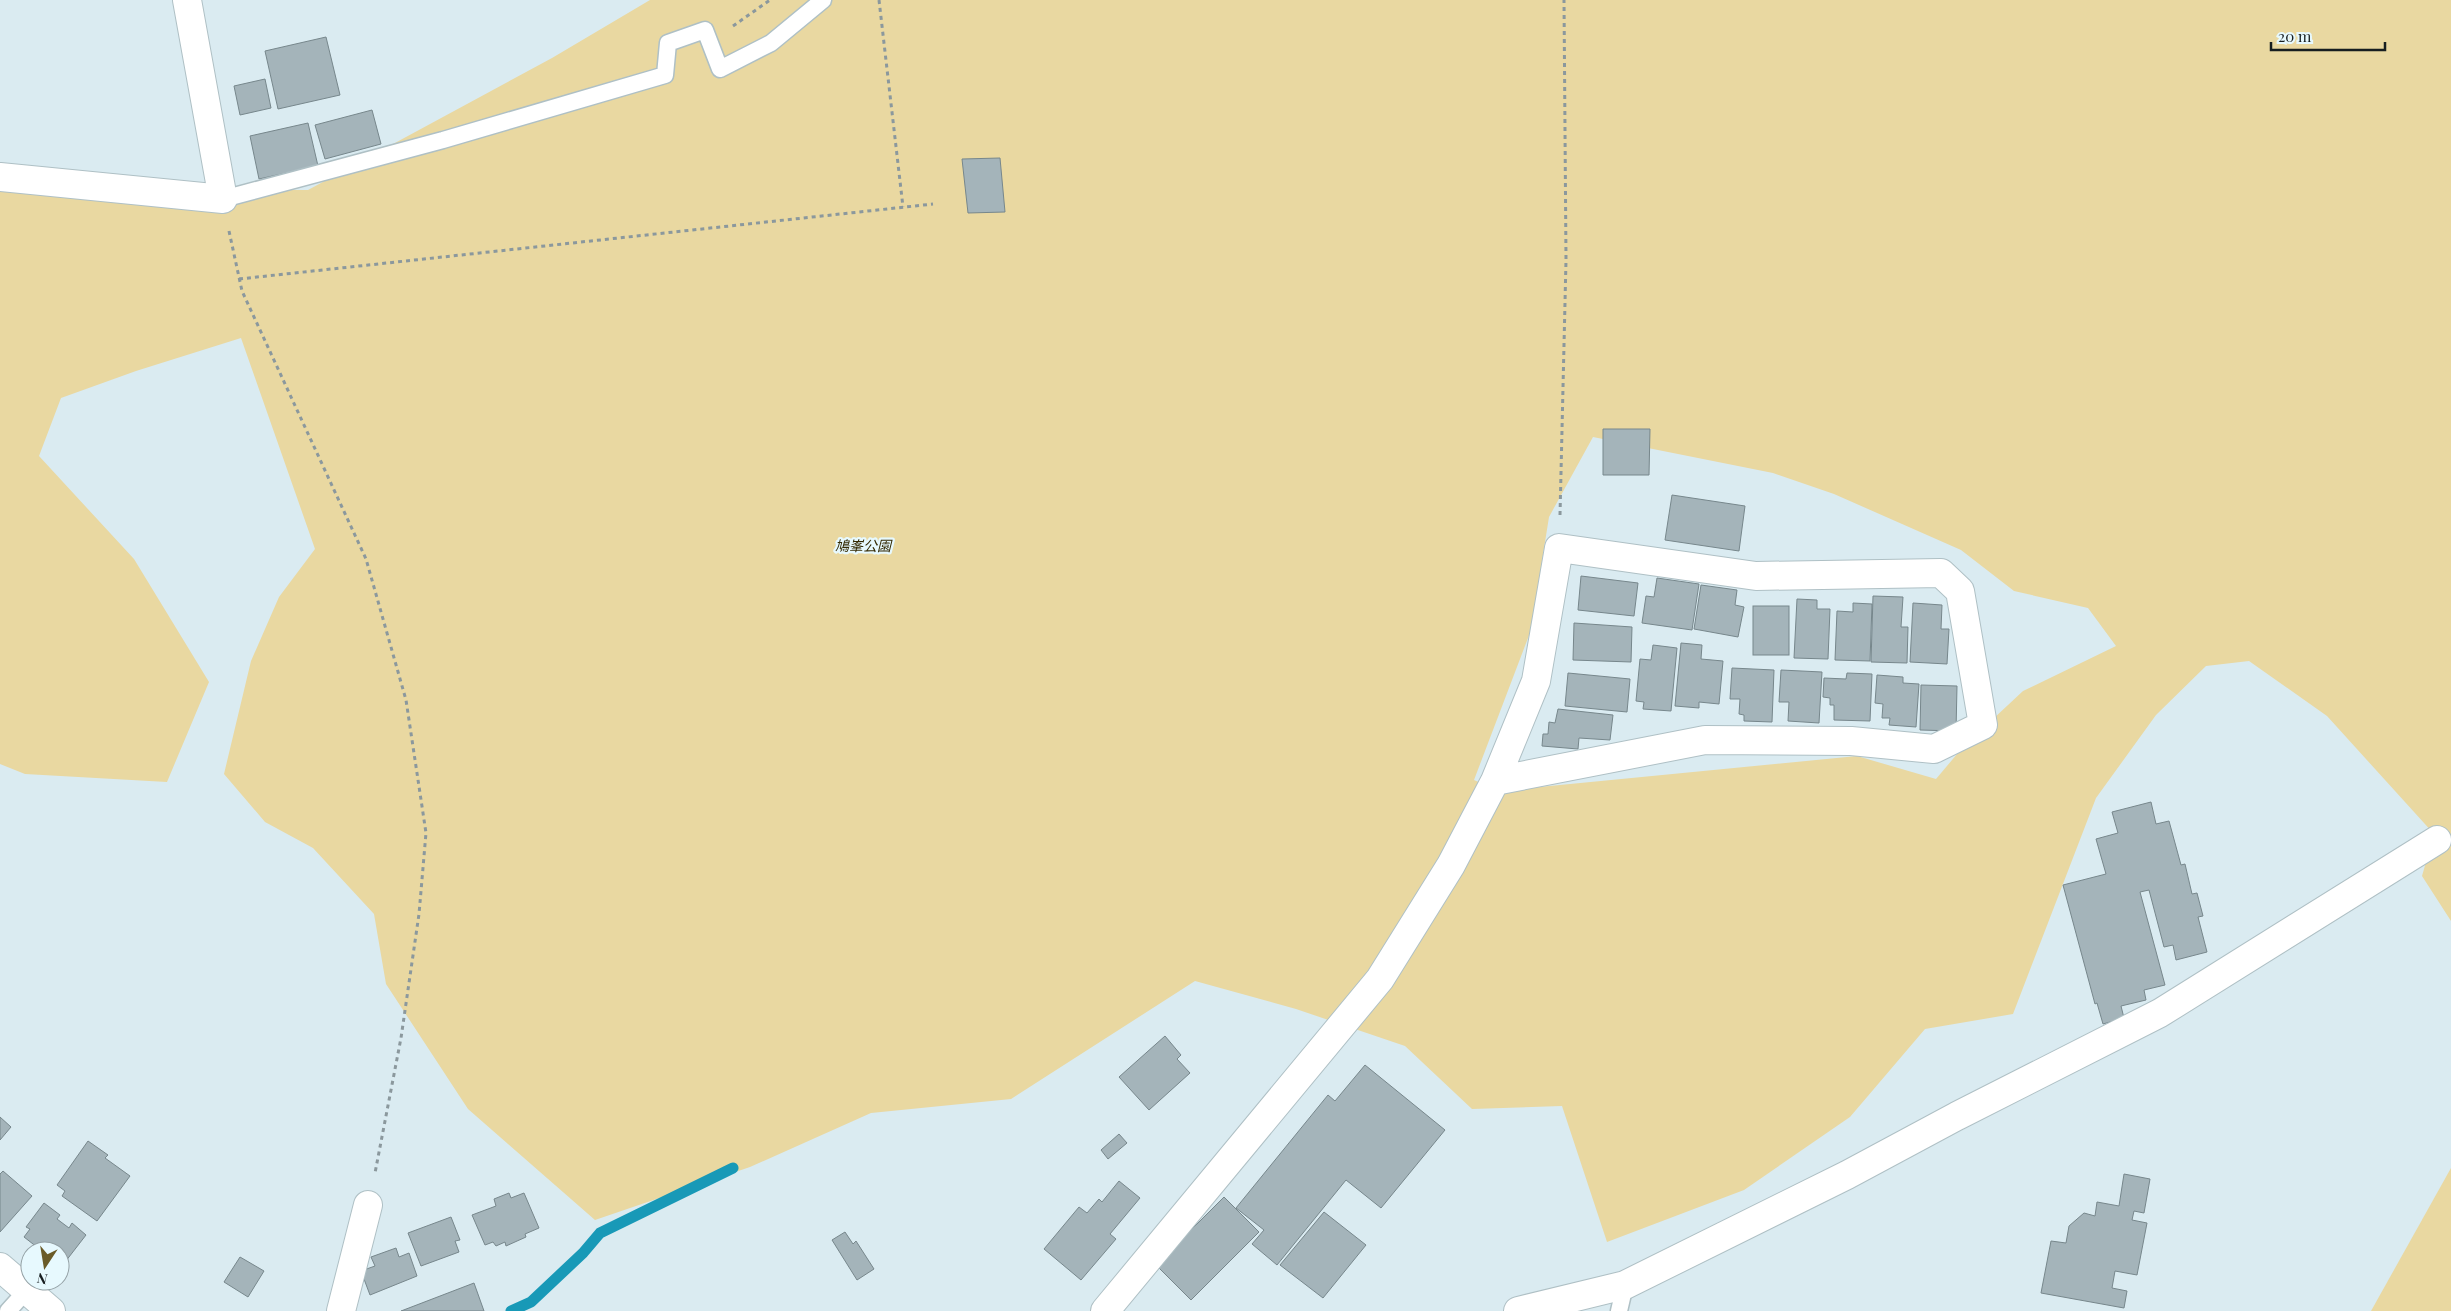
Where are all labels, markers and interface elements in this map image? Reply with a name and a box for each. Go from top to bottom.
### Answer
scale bar [2271,20,2385,52]
text: 20 m [2278,26,2312,46]
park label: 鳩峯公園 [835,536,893,555]
north arrow [20,1241,70,1291]
text: N [35,1269,49,1290]

